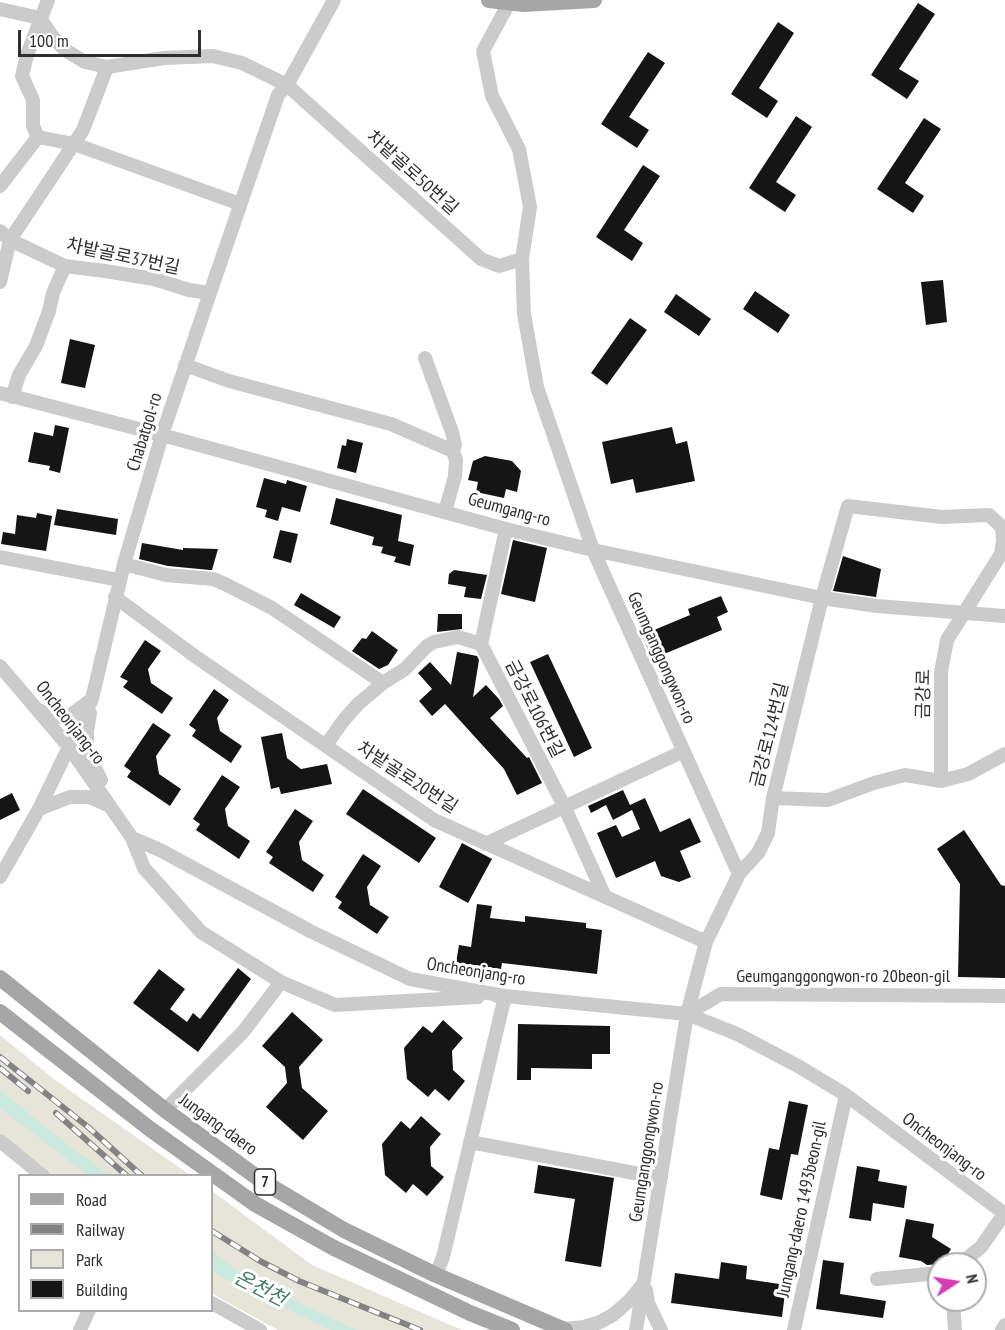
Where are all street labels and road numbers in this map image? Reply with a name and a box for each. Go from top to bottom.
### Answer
street label: 차밭골로50번길 [362,126,462,220]
street label: 차밭골로37번길 [64,234,182,280]
street label: Chabatgol-ro [123,390,167,474]
street label: Geumgang-ro [465,489,553,531]
street label: Geumganggongwon-ro [622,589,700,727]
street label: 금강로106번길 [500,656,568,762]
street label: 금강로 [913,669,935,719]
street label: Oncheonjang-ro [31,677,109,769]
street label: 금강로124번길 [747,680,793,790]
street label: 차밭골로20번길 [353,737,461,819]
street label: Oncheonjang-ro [425,954,527,990]
street label: Geumganggongwon-ro 20beon-gil [736,966,950,988]
street label: Geumganggongwon-ro [625,1080,669,1224]
street label: Jungang-daero [175,1089,261,1161]
street label: Oncheonjang-ro [898,1108,990,1186]
street label: Jungang-daero 1493beon-gil [773,1119,831,1299]
road number: 7 [254,1169,276,1195]

